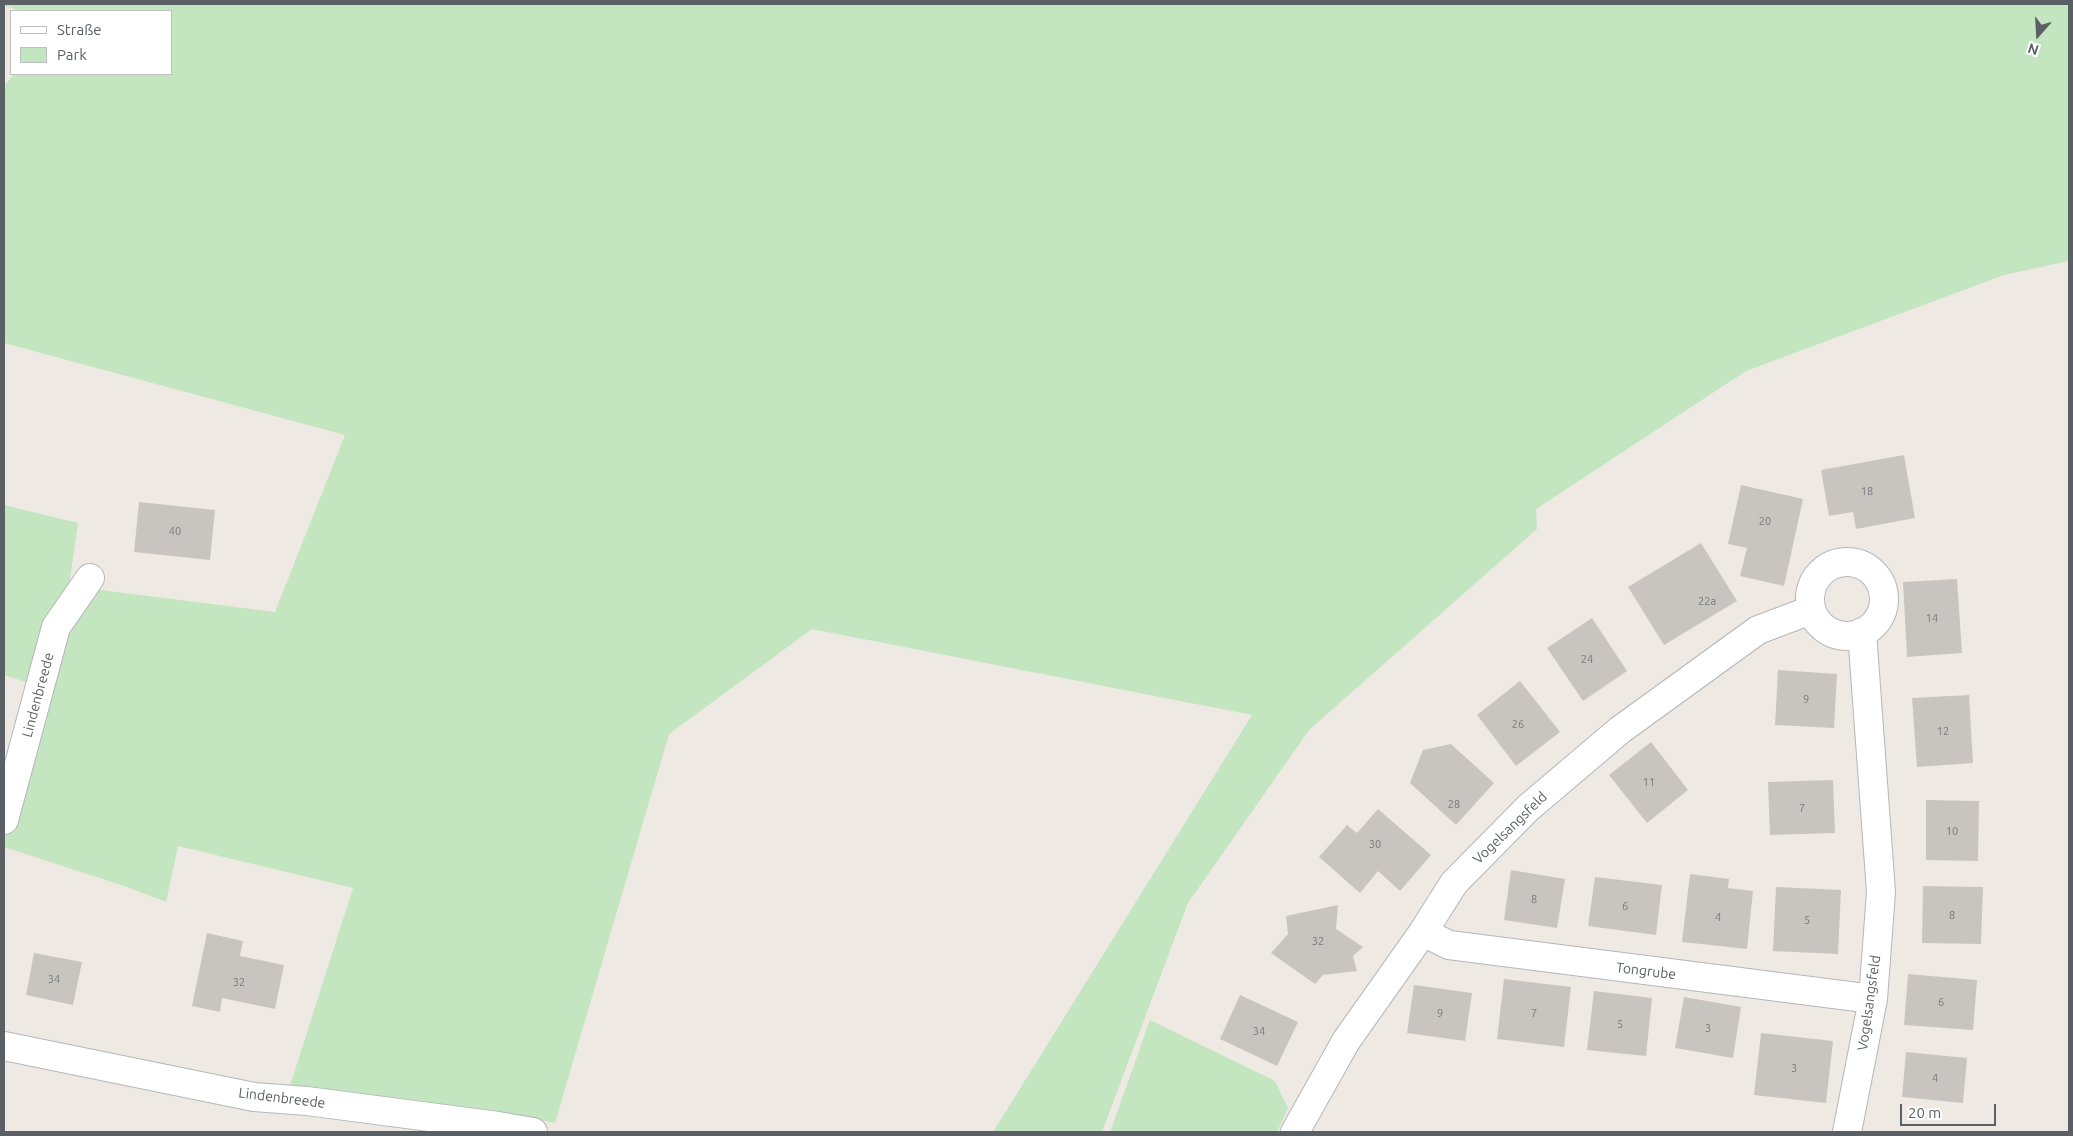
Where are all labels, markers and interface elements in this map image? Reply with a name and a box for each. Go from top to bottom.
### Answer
legend [10,10,172,75]
north arrow [2013,10,2063,60]
text: Straße [57,21,101,38]
text: N [2026,40,2041,58]
text: Park [57,46,87,63]
house number: 18 [1861,484,1873,498]
house number: 20 [1759,514,1771,528]
house number: 40 [169,524,181,538]
house number: 22a [1698,594,1716,608]
house number: 14 [1926,611,1938,625]
street label: Lindenbreede [19,651,57,739]
house number: 24 [1581,652,1593,666]
house number: 9 [1803,692,1809,706]
house number: 26 [1512,717,1524,731]
house number: 12 [1937,724,1949,738]
house number: 11 [1643,775,1655,789]
street label: Vogelsangsfeld [1470,789,1550,867]
house number: 28 [1448,797,1460,811]
house number: 7 [1799,801,1805,815]
house number: 10 [1946,824,1958,838]
house number: 30 [1369,837,1381,851]
house number: 8 [1531,892,1537,906]
house number: 6 [1622,899,1628,913]
house number: 8 [1949,908,1955,922]
house number: 4 [1715,910,1721,924]
house number: 5 [1804,913,1810,927]
house number: 32 [1312,934,1324,948]
street label: Vogelsangsfeld [1854,954,1884,1052]
street label: Tongrube [1615,959,1677,983]
house number: 34 [48,972,60,986]
house number: 32 [233,975,245,989]
house number: 6 [1938,995,1944,1009]
house number: 9 [1437,1006,1443,1020]
house number: 7 [1531,1006,1537,1020]
house number: 5 [1617,1017,1623,1031]
house number: 3 [1705,1021,1711,1035]
house number: 34 [1253,1024,1265,1038]
house number: 3 [1791,1061,1797,1075]
house number: 4 [1932,1071,1938,1085]
street label: Lindenbreede [238,1084,326,1112]
scale bar [1903,1094,1999,1126]
text: 20 m [1908,1104,1941,1121]

